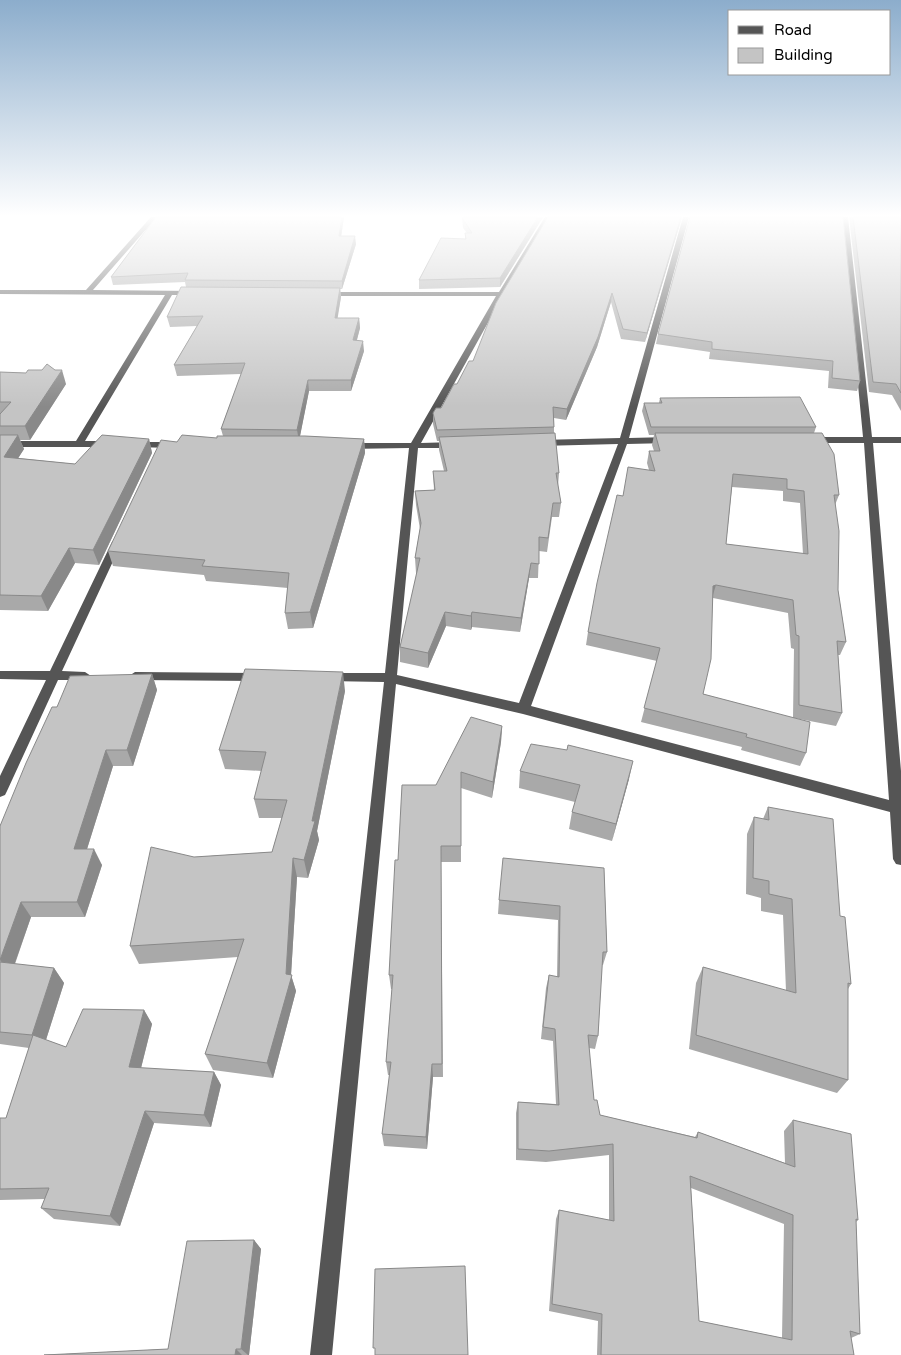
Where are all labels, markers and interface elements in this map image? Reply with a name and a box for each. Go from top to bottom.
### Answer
legend [728,10,891,75]
text: Road [774,21,812,39]
text: Building [774,46,833,64]

